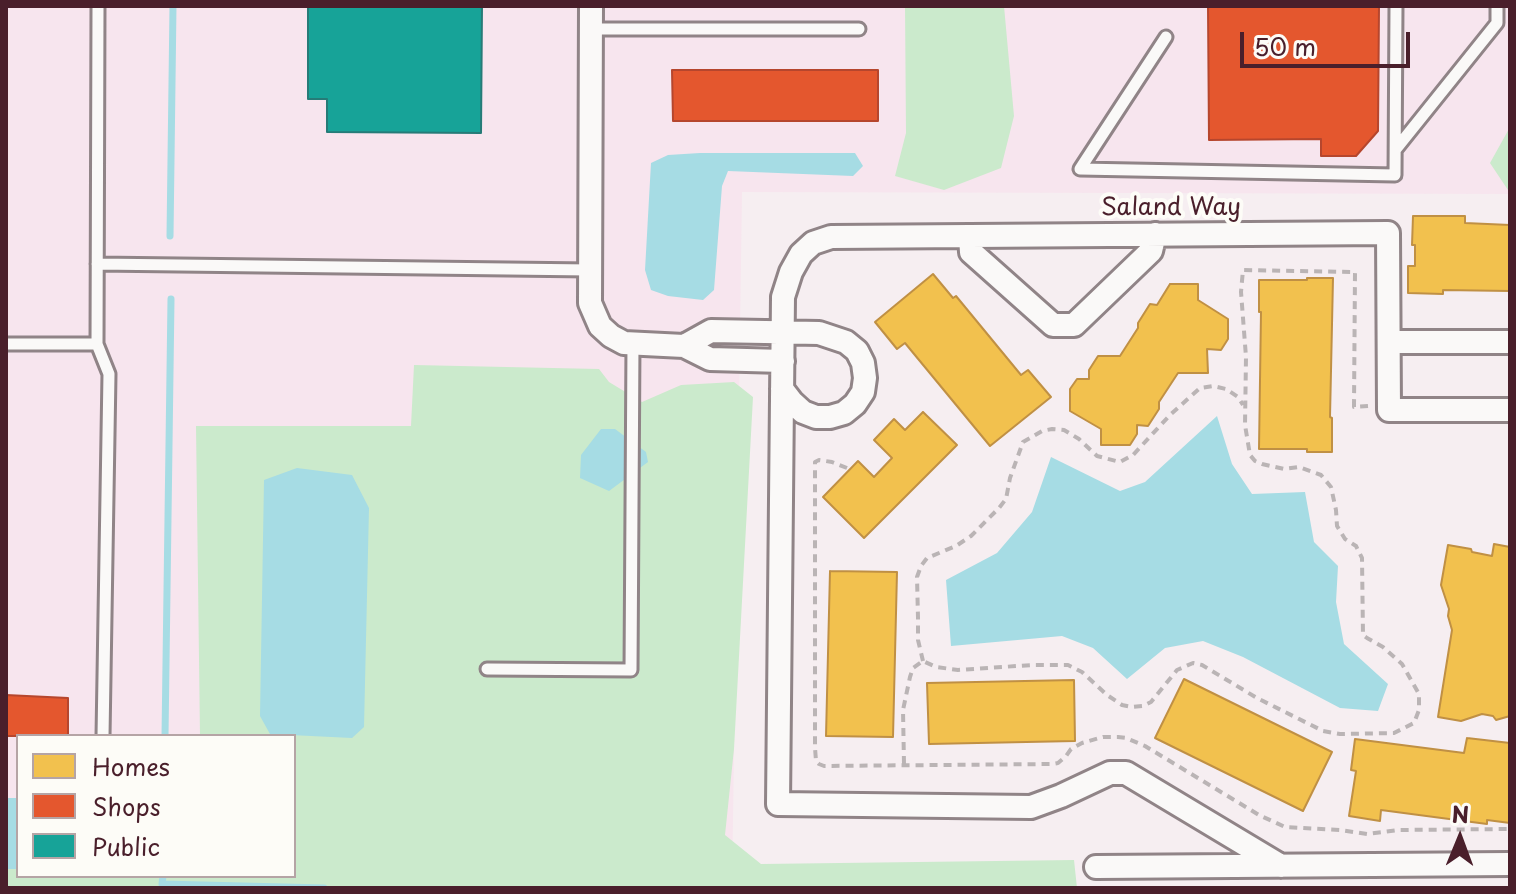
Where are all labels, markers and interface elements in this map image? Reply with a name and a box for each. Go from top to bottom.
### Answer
scale bar [1244,16,1414,66]
text: 50 m [1254,28,1316,64]
street label: Saland Way [1101,194,1241,222]
legend [16,734,296,878]
text: Homes [92,748,170,784]
text: Shops [92,788,161,824]
text: N [1451,797,1469,830]
north arrow [1420,798,1500,878]
text: Public [92,828,160,864]

